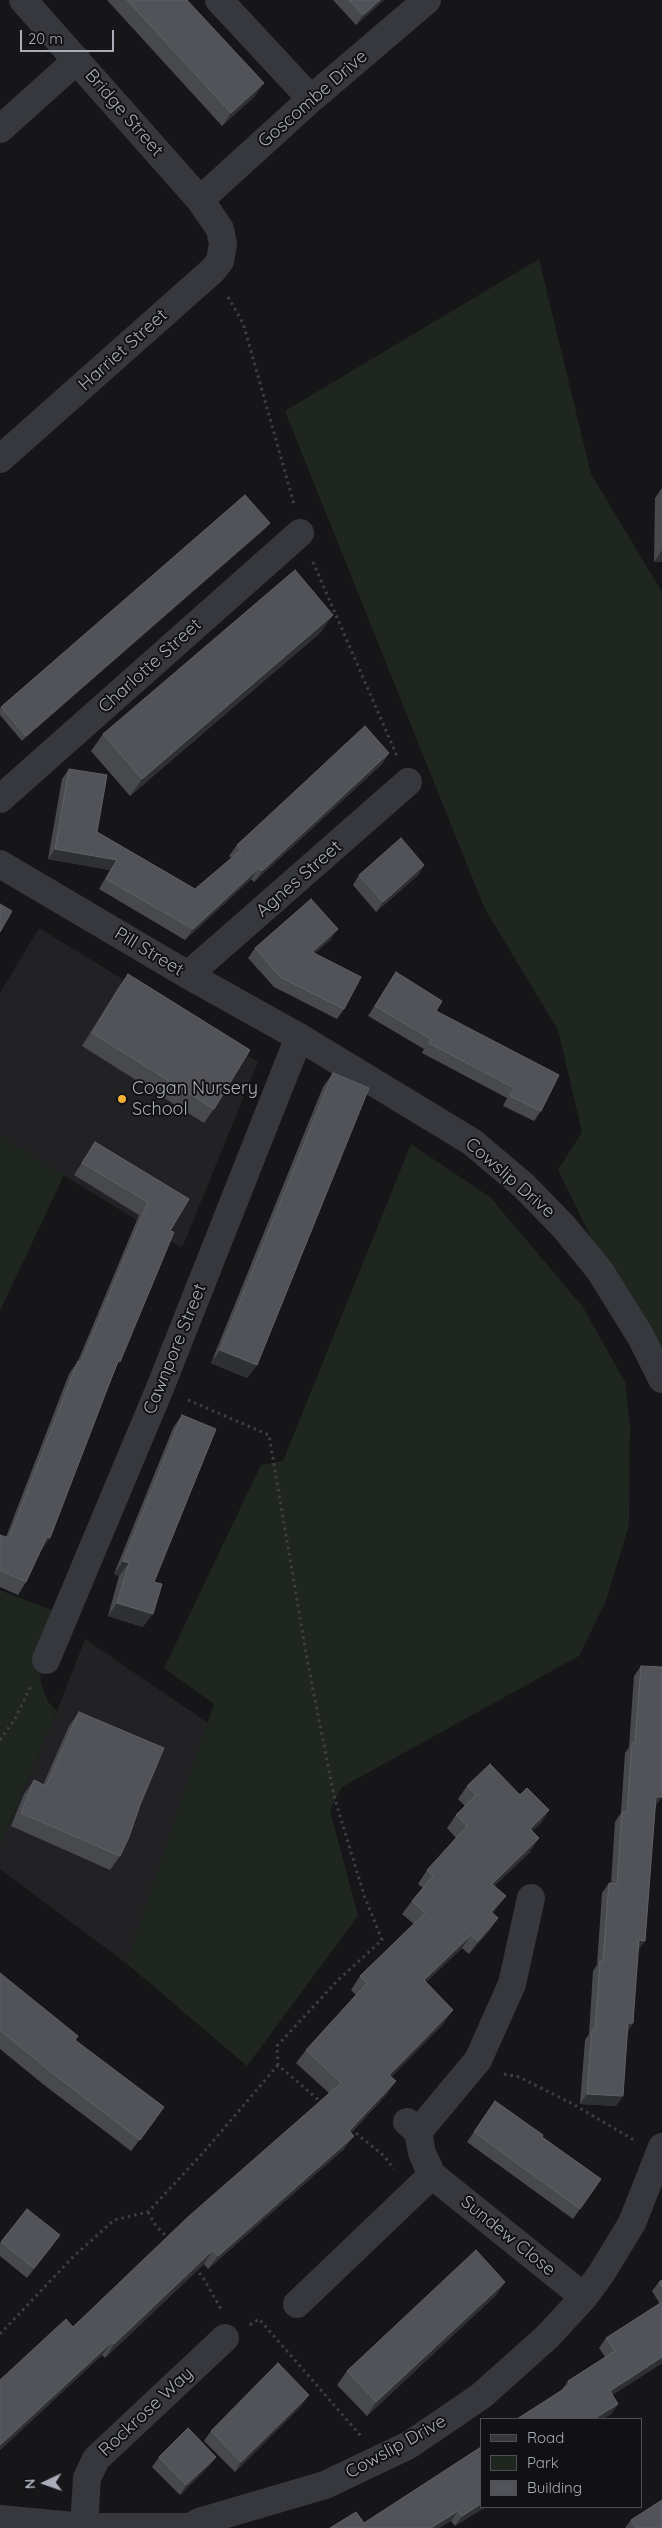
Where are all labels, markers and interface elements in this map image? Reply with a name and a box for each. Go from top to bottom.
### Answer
scale bar [22,20,116,52]
text: 20 m [28,29,63,48]
street label: Goscombe Drive [254,46,372,152]
street label: Bridge Street [80,65,168,161]
street label: Harriet Street [74,305,172,395]
street label: Charlotte Street [94,614,206,718]
street label: Agnes Street [252,836,346,922]
street label: Pill Street [110,923,188,981]
place label: Cogan Nursery School [132,1078,258,1120]
marker: Cogan Nursery School [116,1093,128,1105]
street label: Cowslip Drive [461,1133,559,1223]
street label: Cawnpore Street [139,1280,211,1418]
street label: Sundew Close [456,2191,560,2281]
street label: Rockrose Way [94,2363,198,2461]
street label: Cowslip Drive [342,2410,450,2484]
legend [480,2418,642,2508]
text: Road [527,2428,564,2447]
text: Park [527,2453,559,2472]
north arrow [20,2458,70,2508]
text: N [21,2478,39,2489]
text: Building [527,2478,582,2497]

